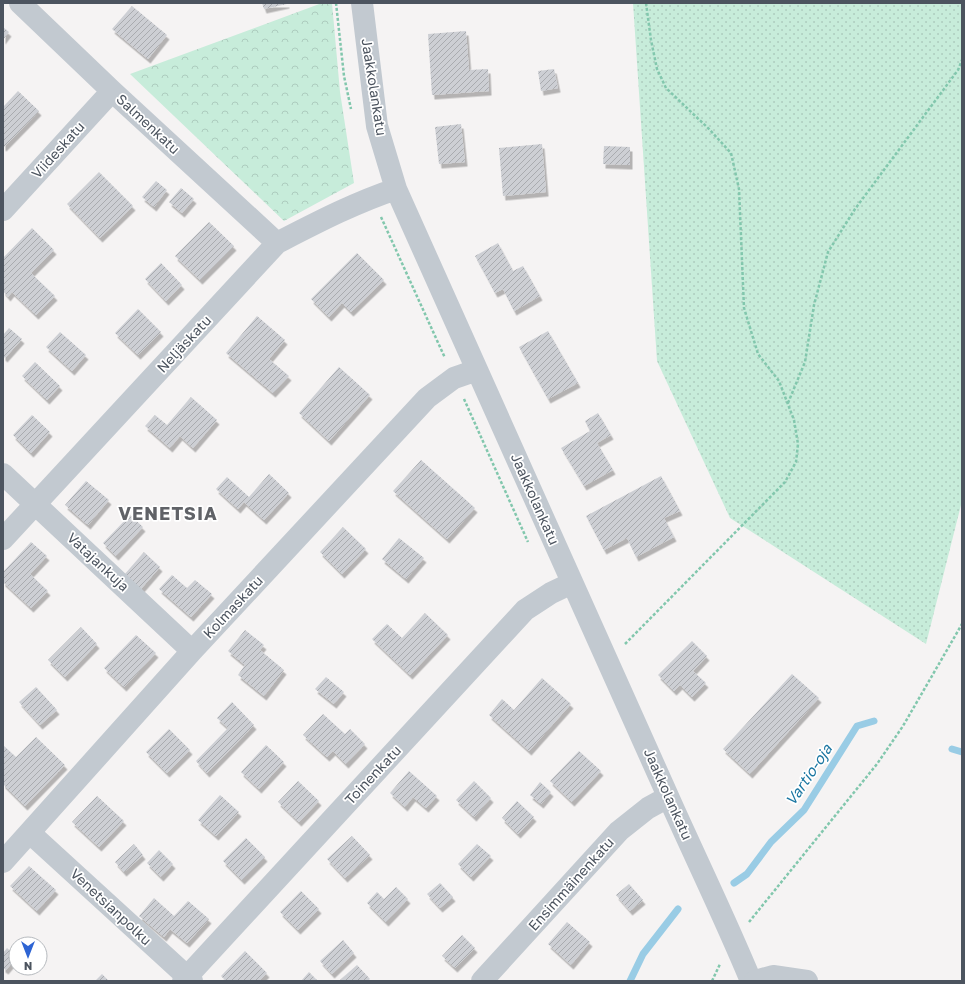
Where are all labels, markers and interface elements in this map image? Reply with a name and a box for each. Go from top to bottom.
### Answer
street label: Jaakkolankatu [358,37,391,137]
street label: Salmenkatu [113,90,183,157]
street label: Viideskatu [28,118,88,182]
street label: Neljäskatu [153,312,214,376]
street label: Jaakkolankatu [508,451,563,547]
district label: VENETSIA [118,502,218,524]
street label: Vatajankuja [64,529,133,594]
street label: Kolmaskatu [199,572,266,642]
water label: Vartio-oja [781,740,836,809]
street label: Toinenkatu [341,742,404,808]
street label: Jaakkolankatu [641,746,696,842]
street label: Ensimmäinenkatu [524,833,617,934]
street label: Venetsianpolku [67,865,155,949]
north arrow [8,936,48,976]
text: N [24,960,32,973]

